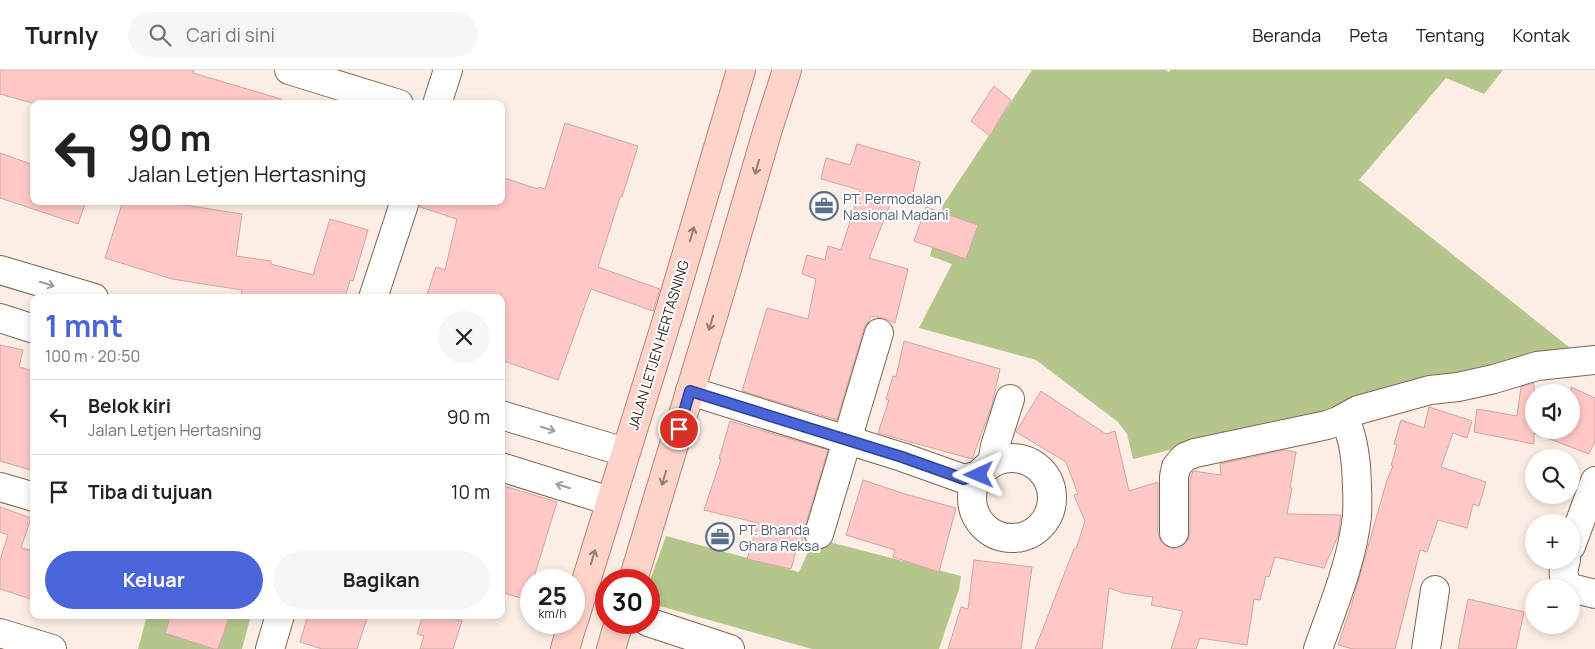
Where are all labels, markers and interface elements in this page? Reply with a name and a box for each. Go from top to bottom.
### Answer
search box [128,12,478,57]
text: Turnly [25,18,98,51]
icon: search [146,21,174,49]
text: Cari di sini [186,22,275,48]
text: Beranda [1252,23,1321,47]
text: Peta [1349,23,1388,47]
text: Tentang [1416,23,1485,47]
text: Kontak [1513,23,1570,47]
text: 90 m [128,114,211,162]
icon: left [45,120,110,185]
one-way arrow [752,158,762,174]
text: Jalan Letjen Hertasning [128,159,366,189]
place label: PT. Permodalan Nasional Madani [843,189,949,224]
office icon: PT. Permodalan Nasional Madani [809,191,839,221]
one-way arrow [688,226,697,242]
street label: JALAN LETJEN HERTASNING [623,258,693,432]
one-way arrow [38,279,54,289]
text: 1 mnt [45,305,123,346]
button: close [438,311,490,363]
one-way arrow [706,314,716,330]
text: 100 m · 20:50 [45,345,140,367]
map controls [1525,384,1580,634]
button: sound [1525,384,1580,439]
text: Belok kiri [88,393,171,419]
icon: left [45,403,73,431]
text: 90 m [447,404,490,430]
pin [658,408,700,450]
icon: arrive [665,415,693,443]
text: Jalan Letjen Hertasning [88,419,261,441]
one-way arrow [540,424,556,434]
position arrow [952,448,1004,500]
button: search [1525,449,1580,504]
one-way arrow [658,470,668,486]
icon: arrive [45,478,73,506]
text: Tiba di tujuan [88,479,212,505]
text: 10 m [451,479,490,505]
one-way arrow [556,481,572,491]
button: + [1525,514,1580,569]
place label: PT. Bhanda Ghara Reksa [739,520,819,555]
office icon: PT. Bhanda Ghara Reksa [705,522,735,552]
one-way arrow [589,549,598,565]
button: Keluar [45,551,263,609]
button: Bagikan [273,551,490,609]
speed limit sign: 30 [595,569,660,634]
text: 25 [538,578,567,613]
button: − [1525,579,1580,634]
text: km/h [539,605,566,622]

